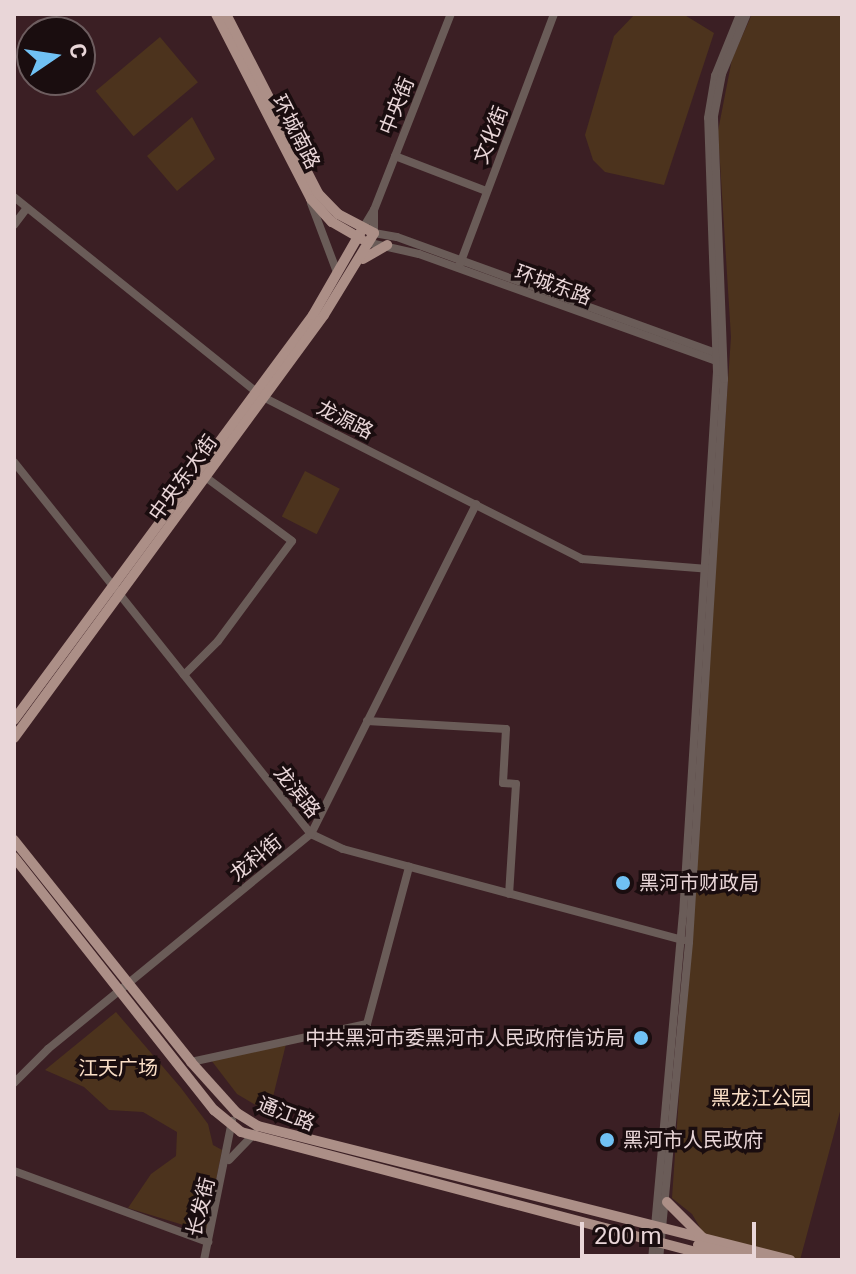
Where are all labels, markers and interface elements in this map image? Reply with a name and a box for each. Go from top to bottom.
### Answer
north arrow [16,16,96,96]
text: С [64,41,92,61]
street label: 中央街 [375,74,419,138]
street label: 环城南路 [267,91,325,173]
street label: 文化街 [469,103,513,167]
street label: 环城东路 [511,260,595,310]
street label: 龙源路 [313,396,377,444]
street label: 中央东大街 [144,430,222,526]
street label: 龙滨路 [269,761,325,823]
street label: 龙科街 [225,830,287,886]
place label: 黑河市财政局 [639,871,759,895]
marker: 黑河市财政局 [614,874,632,892]
place label: 中共黑河市委黑河市人民政府信访局 [305,1026,625,1050]
marker: 中共黑河市委黑河市人民政府信访局 [632,1029,650,1047]
park label: 江天广场 [78,1056,158,1080]
park label: 黑龙江公园 [711,1086,811,1110]
street label: 通江路 [254,1092,318,1136]
place label: 黑河市人民政府 [623,1128,763,1152]
marker: 黑河市人民政府 [598,1131,616,1149]
street label: 长发街 [182,1175,220,1239]
scale bar [584,1206,760,1256]
text: 200 m [594,1222,661,1250]

